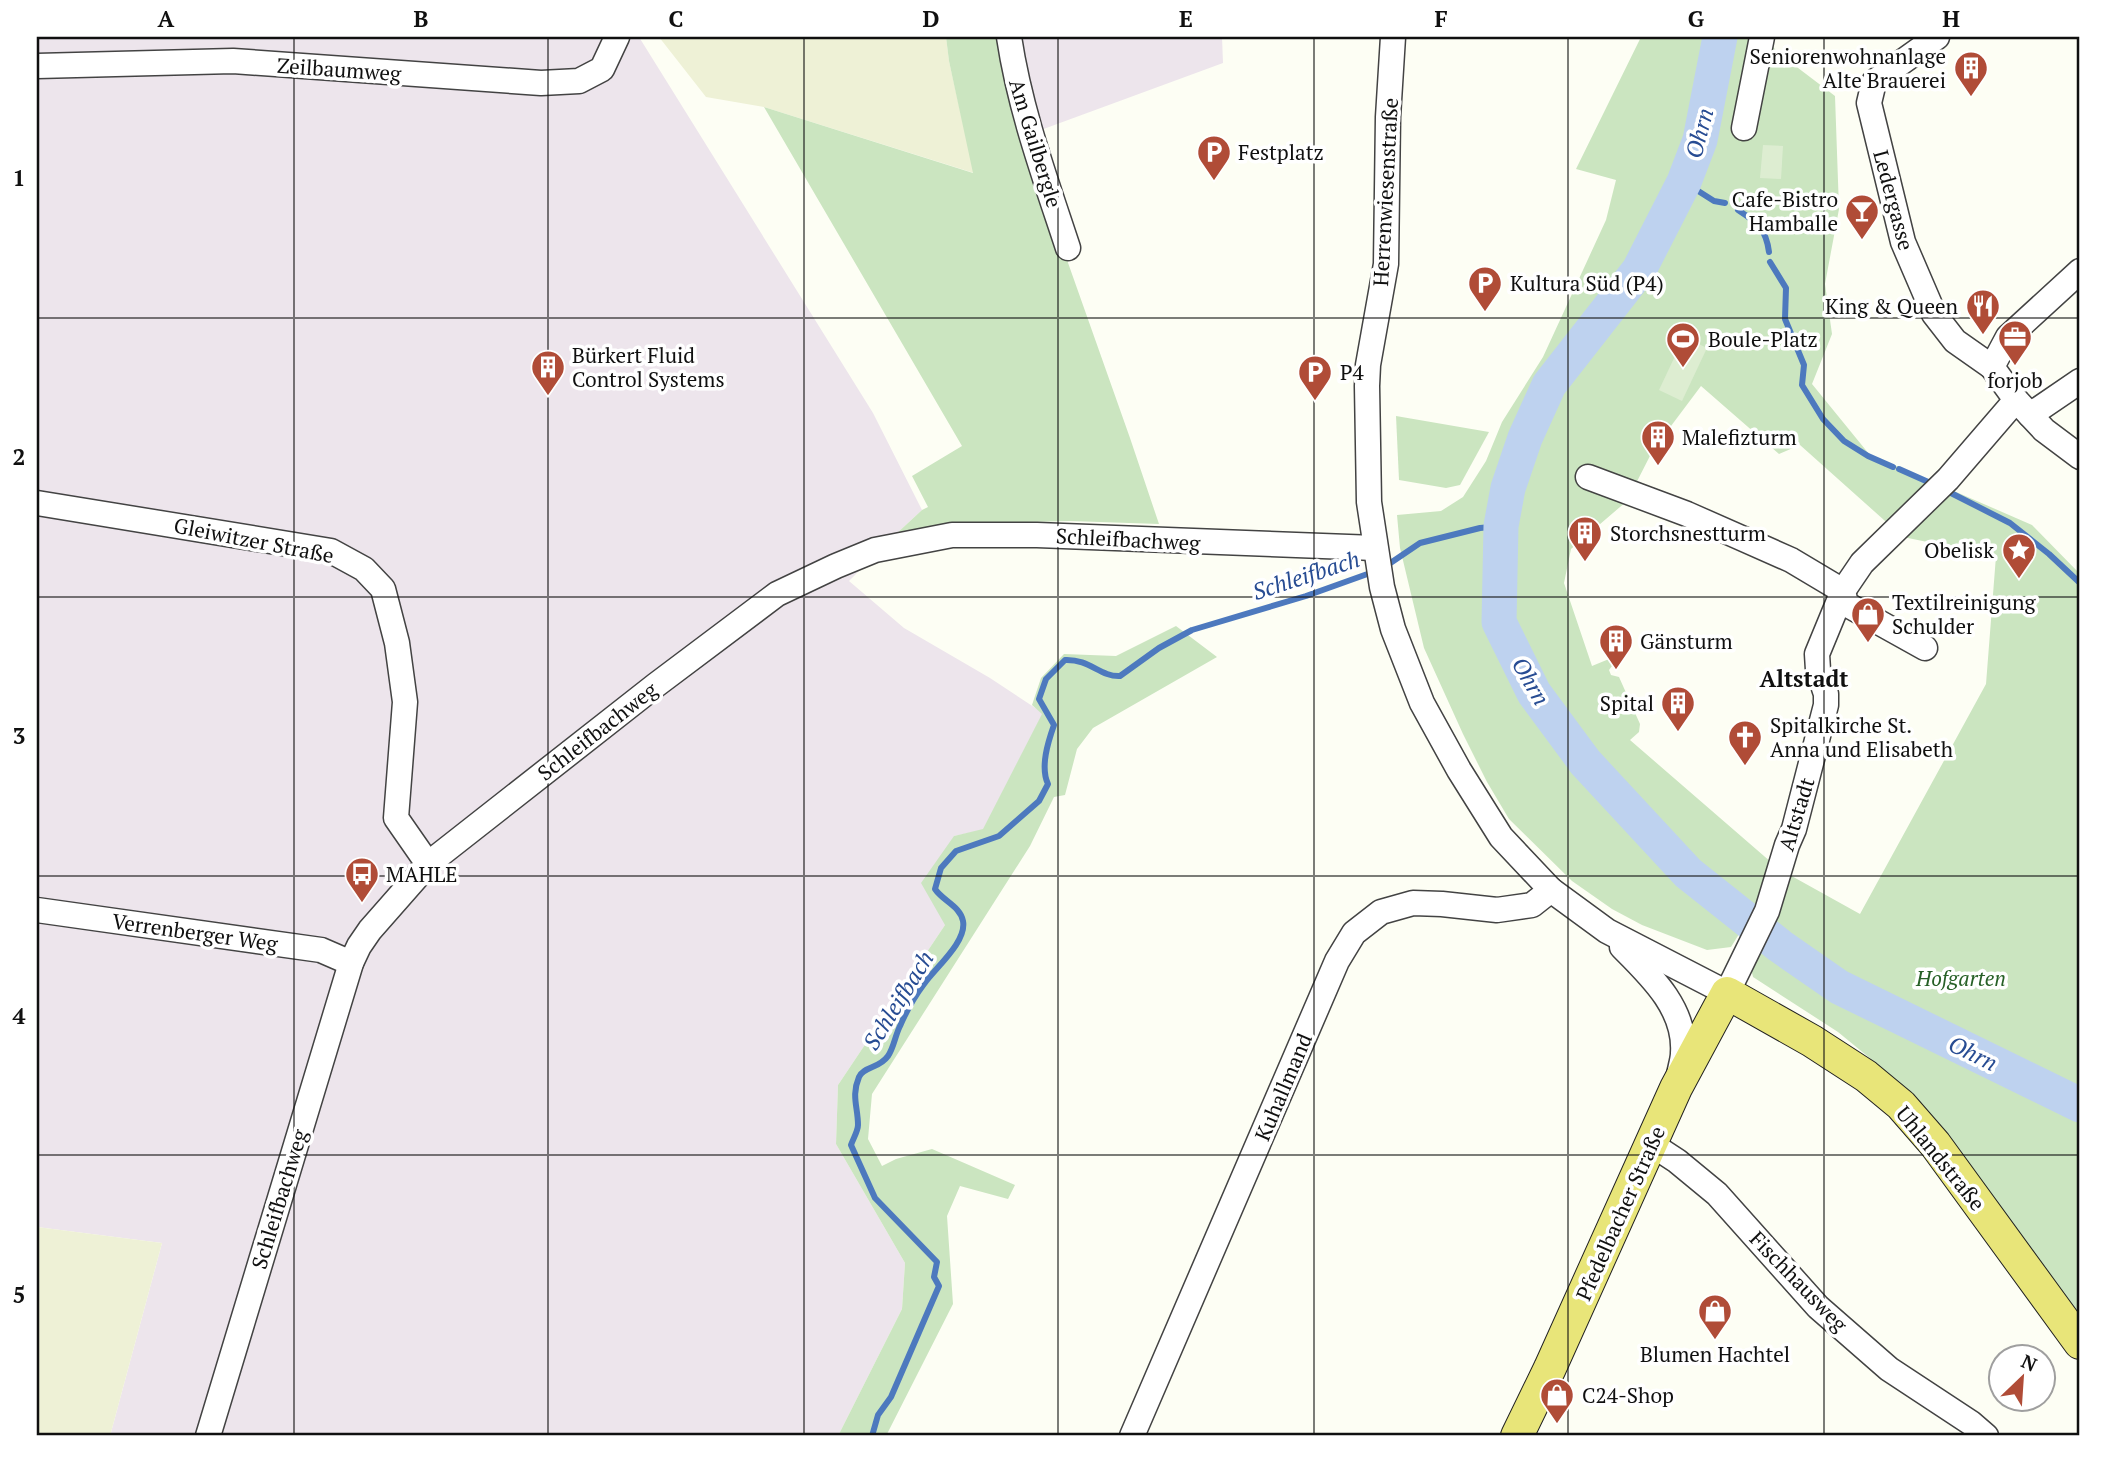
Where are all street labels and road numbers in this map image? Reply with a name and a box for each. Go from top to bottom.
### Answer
street label: Zeilbaumweg [276,51,403,87]
street label: Am Gailbergle [1003,75,1069,211]
street label: Herrenwiesenstraße [1366,97,1404,287]
street label: Ledergasse [1867,147,1921,253]
street label: Gleiwitzer Straße [172,511,336,569]
street label: Schleifbachweg [1055,521,1202,557]
street label: Schleifbachweg [531,675,663,787]
street label: Altstadt [1772,774,1820,854]
street label: Verrenberger Weg [110,907,281,958]
street label: Kuhallmand [1248,1029,1318,1145]
street label: Uhlandstraße [1890,1100,1992,1216]
street label: Pfedelbacher Straße [1569,1121,1671,1305]
street label: Schleifbachweg [244,1125,314,1272]
street label: Fischhausweg [1744,1225,1855,1338]

